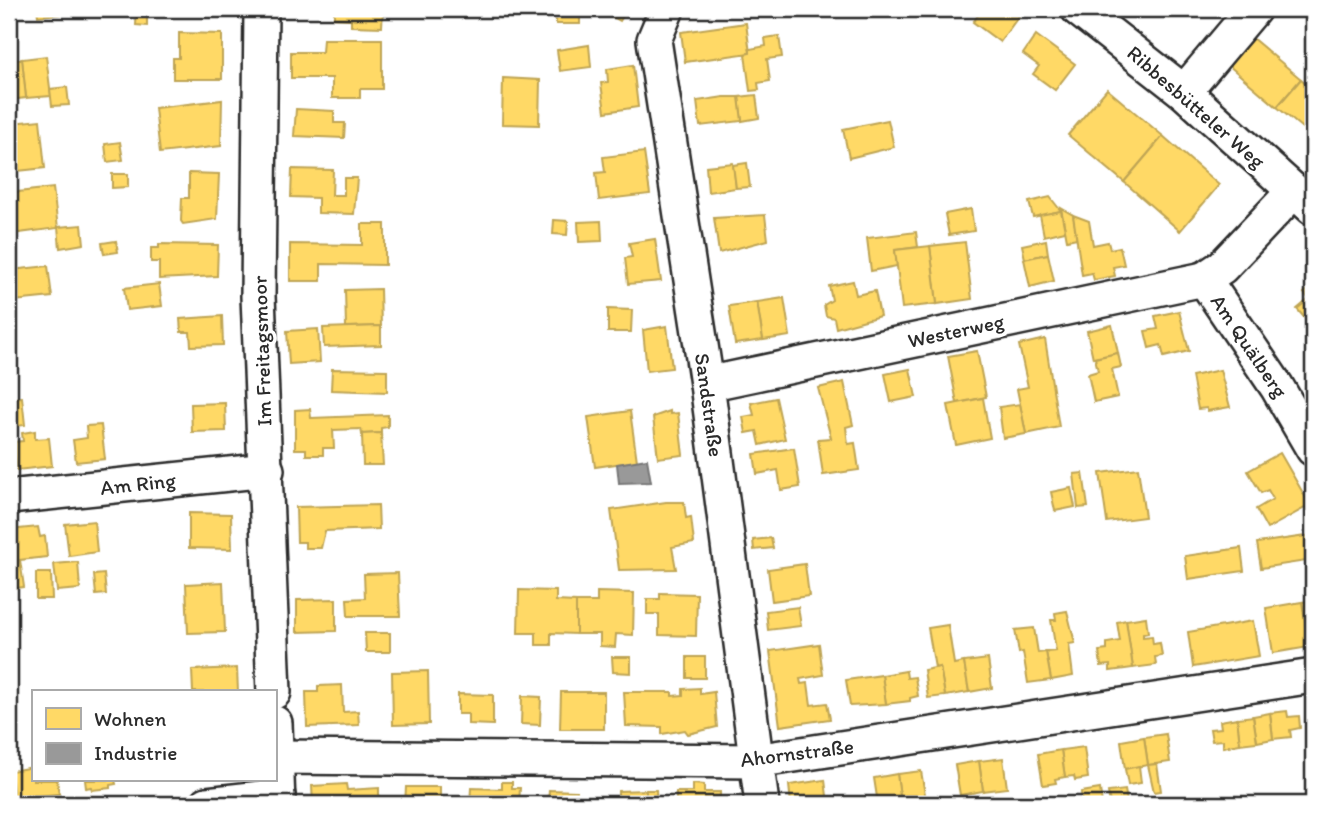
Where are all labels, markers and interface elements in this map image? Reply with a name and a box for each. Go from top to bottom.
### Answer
street label: Ribbesbütteler Weg [1122,40,1271,173]
street label: Im Freitagsmoor [246,275,277,427]
street label: Am Quälberg [1206,289,1293,403]
street label: Westerweg [905,308,1007,353]
street label: Sandstraße [690,351,729,458]
street label: Am Ring [99,467,177,500]
legend [32,690,276,782]
text: Wohnen [94,706,166,731]
street label: Ahornstraße [739,733,855,772]
text: Industrie [94,740,177,765]

